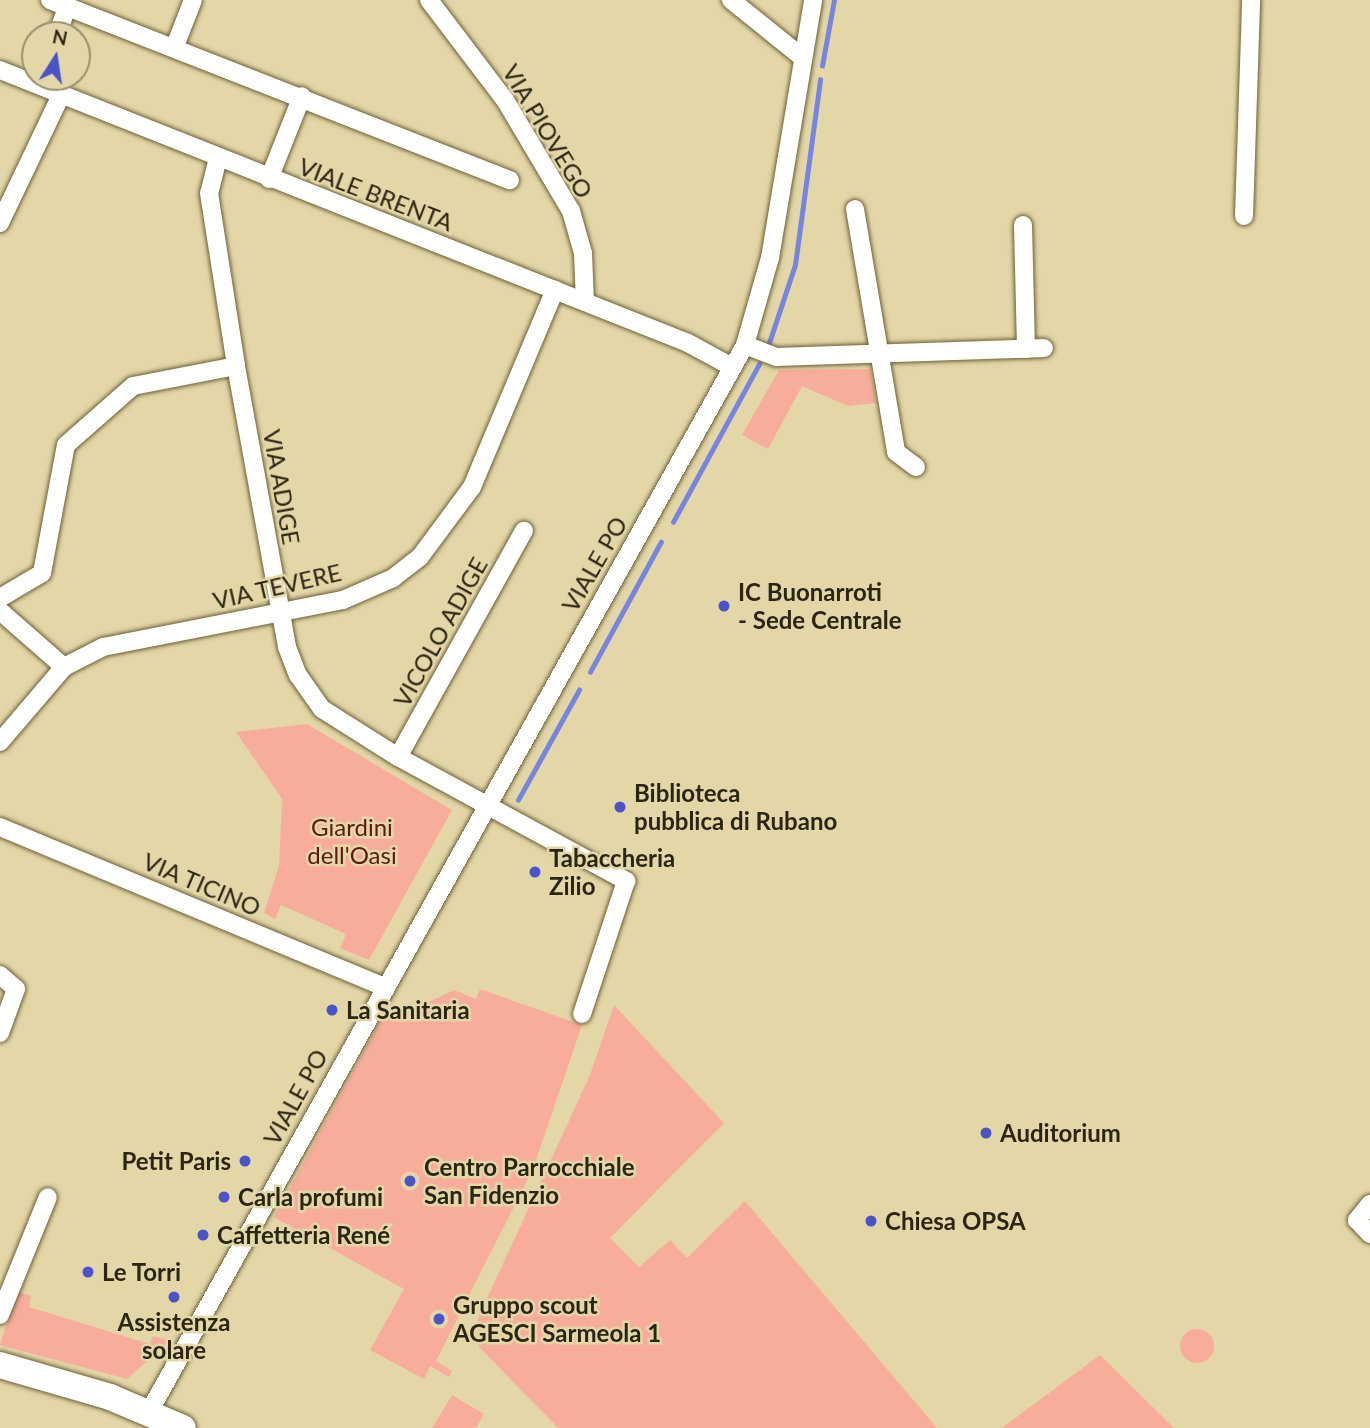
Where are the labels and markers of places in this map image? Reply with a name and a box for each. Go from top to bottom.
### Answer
place label: IC Buonarroti - Sede Centrale [738,578,901,634]
marker: IC Buonarroti - Sede Centrale [716,598,732,614]
place label: Biblioteca pubblica di Rubano [634,779,837,835]
marker: Biblioteca pubblica di Rubano [612,799,628,815]
place label: Tabaccheria Zilio [549,844,675,900]
marker: Tabaccheria Zilio [527,864,543,880]
place label: La Sanitaria [346,996,470,1024]
marker: La Sanitaria [324,1002,340,1018]
place label: Auditorium [1000,1119,1121,1147]
marker: Auditorium [978,1125,994,1141]
place label: Petit Paris [122,1147,231,1175]
marker: Petit Paris [237,1153,253,1169]
place label: Centro Parrocchiale San Fidenzio [424,1153,634,1209]
marker: Centro Parrocchiale San Fidenzio [402,1173,418,1189]
place label: Carla profumi [238,1183,383,1211]
marker: Carla profumi [216,1189,232,1205]
place label: Chiesa OPSA [885,1207,1026,1235]
marker: Chiesa OPSA [863,1213,879,1229]
place label: Caffetteria René [217,1221,390,1249]
marker: Caffetteria René [195,1227,211,1243]
place label: Le Torri [102,1258,182,1286]
marker: Le Torri [80,1264,96,1280]
marker: Assistenza solare [166,1289,182,1305]
place label: Gruppo scout AGESCI Sarmeola 1 [453,1291,661,1347]
place label: Assistenza solare [118,1308,230,1364]
marker: Gruppo scout AGESCI Sarmeola 1 [431,1311,447,1327]

